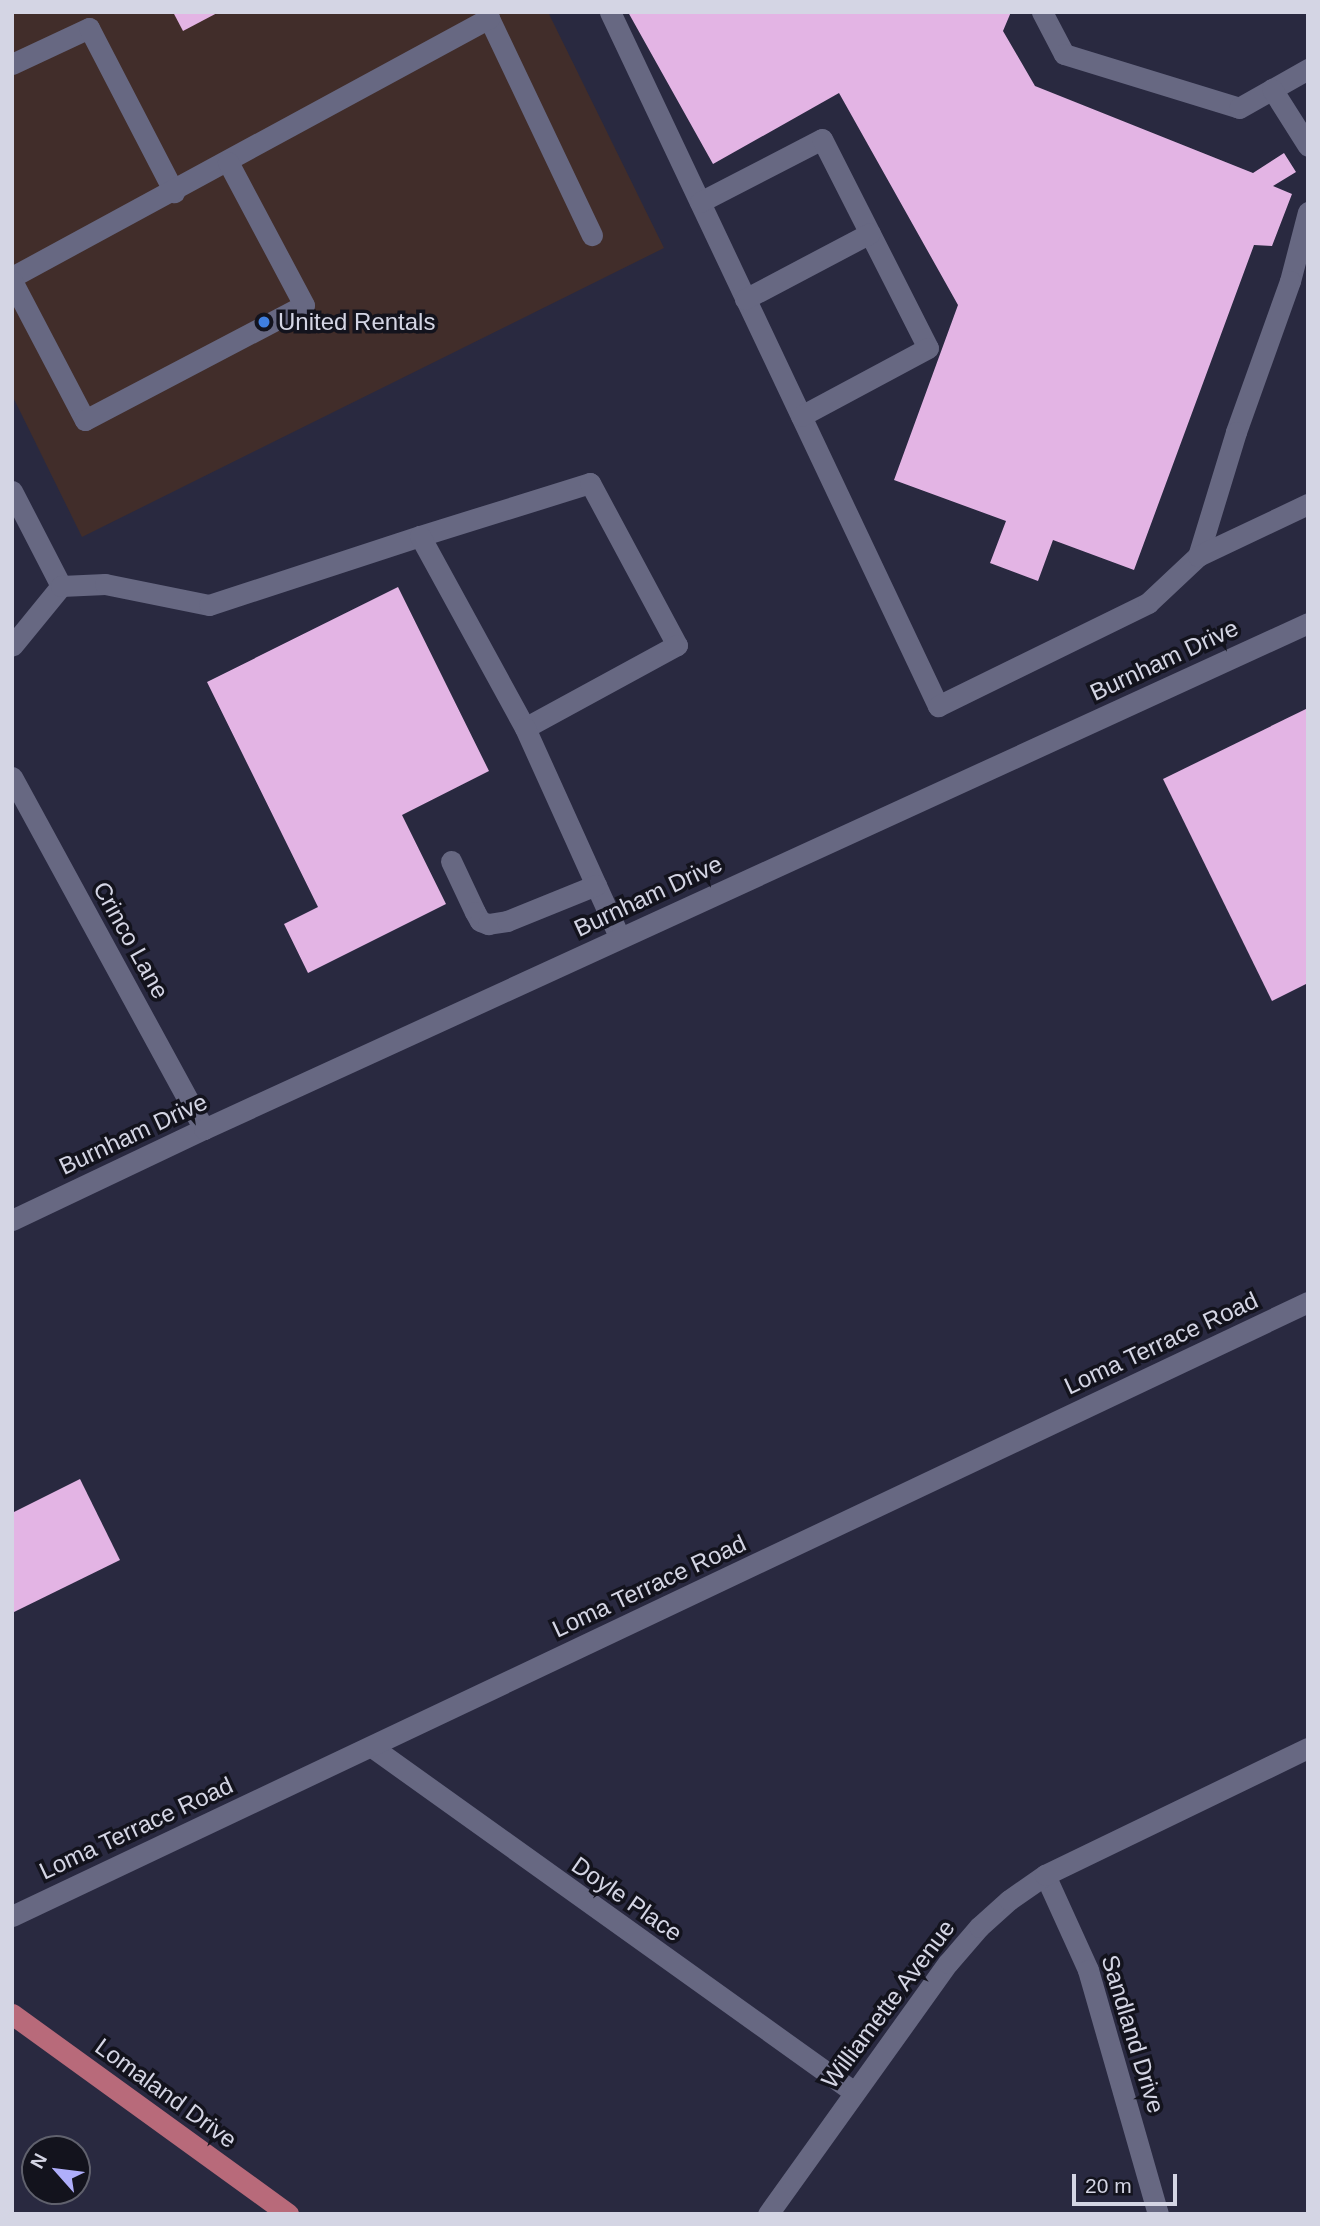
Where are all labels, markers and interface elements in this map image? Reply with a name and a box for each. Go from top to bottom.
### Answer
place label: United Rentals [278,308,435,336]
marker: United Rentals [256,314,272,330]
street label: Burnham Drive [1085,613,1243,707]
street label: Burnham Drive [569,849,727,943]
street label: Crinco Lane [87,876,175,1004]
street label: Burnham Drive [54,1087,212,1181]
street label: Loma Terrace Road [1059,1285,1263,1401]
street label: Loma Terrace Road [547,1528,751,1644]
street label: Loma Terrace Road [34,1770,238,1886]
street label: Doyle Place [566,1850,688,1948]
street label: Williamette Avenue [815,1913,961,2095]
street label: Sandland Drive [1095,1951,1171,2117]
street label: Lomaland Drive [90,2032,242,2154]
north arrow [21,2135,91,2205]
text: N [26,2150,51,2172]
scale bar [1075,2160,1180,2204]
text: 20 m [1085,2174,1132,2197]

